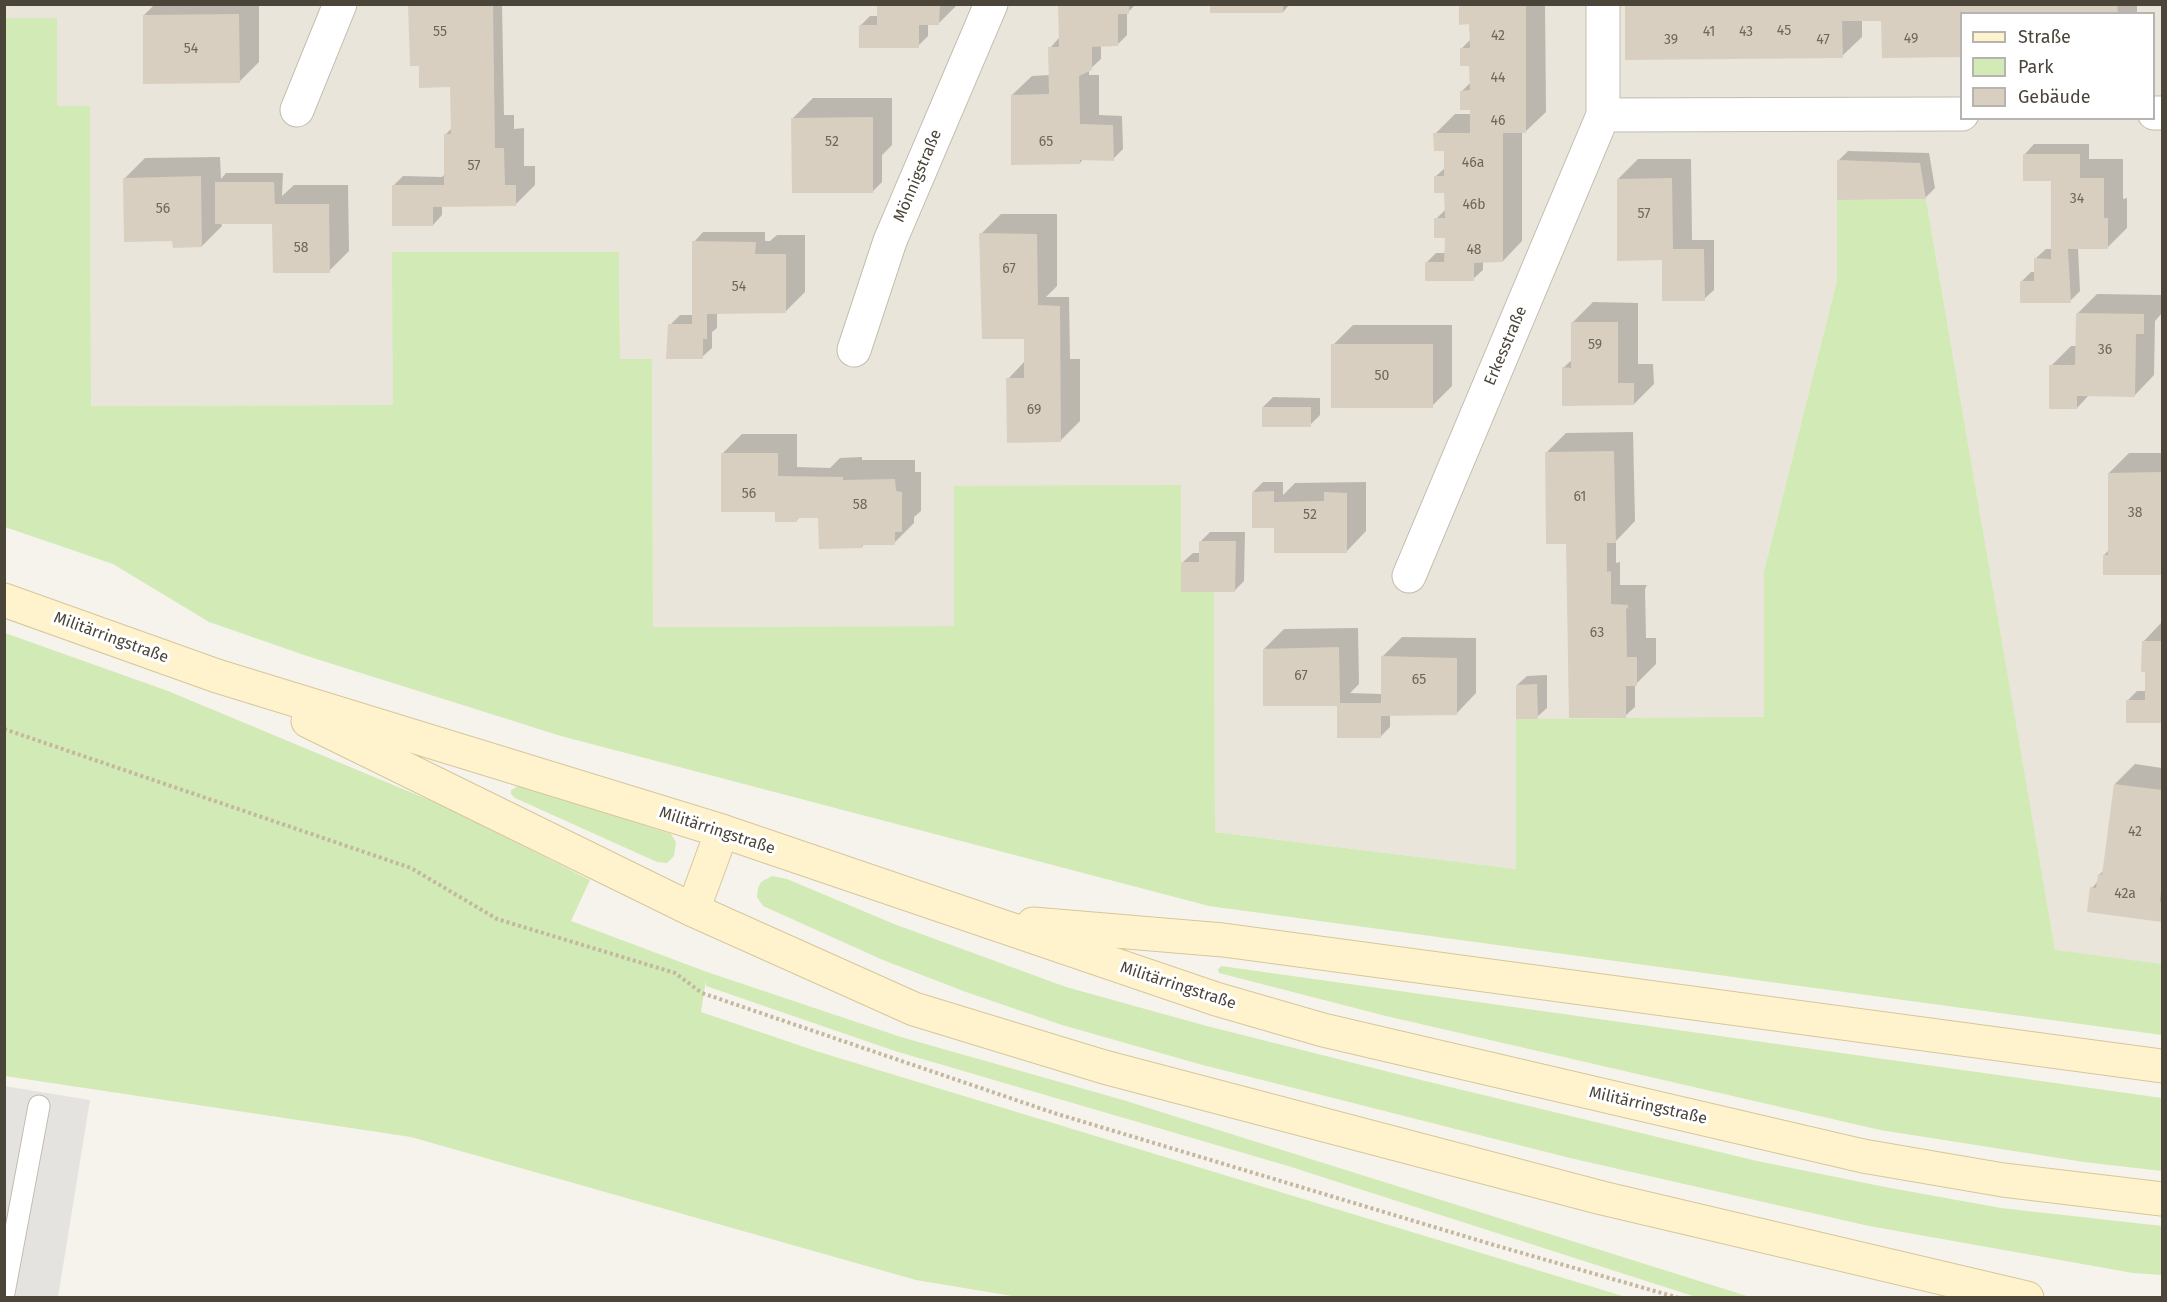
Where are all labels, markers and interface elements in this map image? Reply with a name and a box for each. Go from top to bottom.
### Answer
legend [1960,12,2155,120]
house number: 45 [1777,23,1791,39]
house number: 55 [433,24,447,40]
house number: 41 [1703,24,1715,40]
house number: 43 [1739,24,1753,40]
text: Straße [2018,26,2071,48]
house number: 42 [1491,28,1505,44]
house number: 49 [1904,31,1918,47]
house number: 39 [1664,32,1678,48]
house number: 47 [1816,32,1830,48]
house number: 54 [184,41,198,57]
text: Park [2018,56,2053,78]
house number: 44 [1491,70,1505,86]
text: Gebäude [2018,86,2091,108]
house number: 46 [1491,113,1505,129]
street label: Mönnigstraße [890,127,946,225]
house number: 52 [825,134,839,150]
house number: 65 [1039,134,1053,150]
house number: 46a [1462,155,1484,171]
house number: 57 [468,158,480,174]
house number: 34 [2070,191,2084,207]
house number: 46b [1462,197,1486,213]
house number: 56 [156,201,170,217]
house number: 57 [1638,206,1650,222]
house number: 58 [294,240,308,256]
house number: 48 [1466,242,1482,258]
house number: 67 [1002,261,1016,277]
house number: 54 [732,279,746,295]
street label: Erkesstraße [1481,303,1531,389]
house number: 59 [1588,337,1602,353]
house number: 36 [2098,342,2112,358]
house number: 50 [1375,368,1389,384]
house number: 69 [1027,402,1041,418]
house number: 56 [742,486,756,502]
house number: 61 [1574,489,1586,505]
house number: 58 [853,497,867,513]
house number: 38 [2128,505,2142,521]
house number: 52 [1303,507,1317,523]
street label: Militärringstraße [51,608,171,668]
house number: 63 [1590,625,1604,641]
house number: 67 [1294,668,1308,684]
house number: 65 [1412,672,1426,688]
street label: Militärringstraße [657,803,777,859]
house number: 42 [2128,824,2142,840]
house number: 42a [2114,886,2136,902]
street label: Militärringstraße [1118,958,1238,1014]
street label: Militärringstraße [1587,1083,1709,1129]

